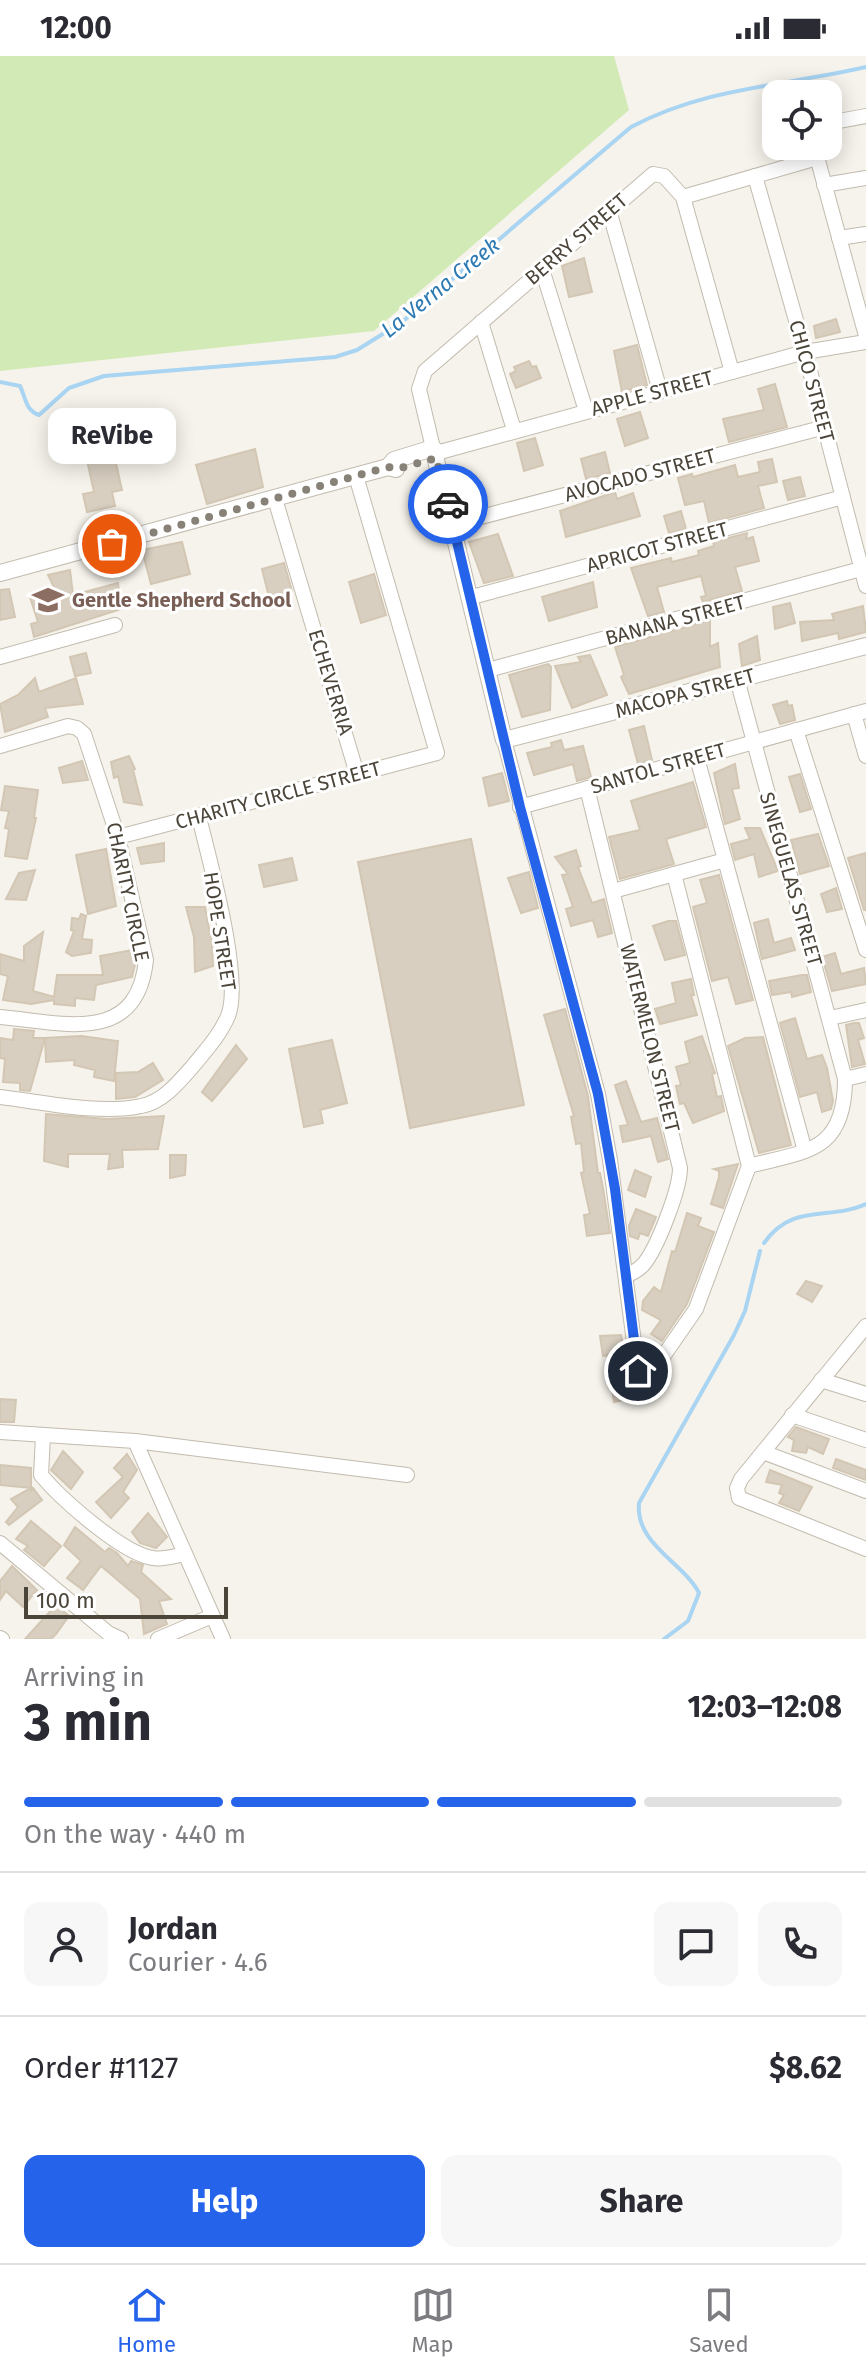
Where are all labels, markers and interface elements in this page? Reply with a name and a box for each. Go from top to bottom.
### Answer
text: 12:00 [40,10,112,46]
map controls [762,80,842,160]
button: locate [762,80,842,160]
street label: BERRY STREET [520,188,632,290]
water label: La Verna Creek [375,231,505,344]
street label: CHICO STREET [784,317,840,445]
street label: APPLE STREET [588,365,716,421]
callout: ReVibe [48,408,176,464]
text: ReVibe [71,420,153,451]
street label: AVOCADO STREET [562,443,719,507]
courier [408,464,488,544]
icon: car [426,482,470,526]
pin [78,510,146,578]
street label: APRICOT STREET [584,516,731,577]
icon: bag [90,522,134,566]
school or university icon: Gentle Shepherd School [31,583,65,617]
place label: Gentle Shepherd School [72,588,291,612]
street label: BANANA STREET [602,590,748,650]
street label: ECHEVERRIA [304,626,359,738]
street label: MACOPA STREET [613,663,758,723]
street label: SANTOL STREET [588,737,729,799]
street label: CHARITY CIRCLE STREET [173,756,384,834]
street label: SINEGUELAS STREET [755,789,827,969]
street label: CHARITY CIRCLE [102,820,154,964]
street label: HOPE STREET [199,870,241,993]
street label: WATERMELON STREET [615,942,685,1135]
pin [604,1337,672,1405]
icon: home [616,1349,660,1393]
scale bar [24,1583,228,1619]
text: 100 m [36,1587,95,1614]
text: Arriving in [24,1662,145,1693]
text: 12:03–12:08 [687,1689,842,1725]
text: 3 min [24,1691,152,1754]
text: On the way · 440 m [24,1819,246,1850]
button: person [24,1902,108,1986]
button: chat [654,1902,738,1986]
button: phone [758,1902,842,1986]
text: Jordan [128,1911,218,1947]
text: Courier · 4.6 [128,1947,268,1978]
text: Order #1127 [24,2050,178,2086]
text: $8.62 [769,2050,842,2086]
button: Help [24,2155,425,2247]
button: Share [441,2155,842,2247]
tab: Home [117,2283,176,2358]
tab: Map [411,2283,455,2358]
tab: Saved [689,2283,749,2358]

